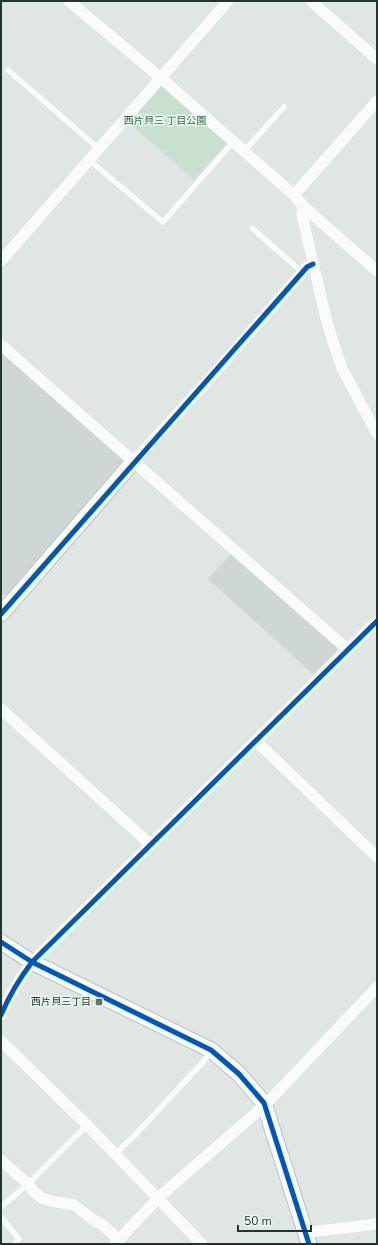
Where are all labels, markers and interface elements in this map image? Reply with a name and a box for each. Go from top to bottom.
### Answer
park label: 西片貝三 丁目公園 [124,114,206,128]
place label: 西片貝三丁目 [31,995,91,1009]
marker: 西片貝三丁目 [94,997,104,1007]
scale bar [238,1207,311,1233]
text: 50 m [244,1213,272,1229]

